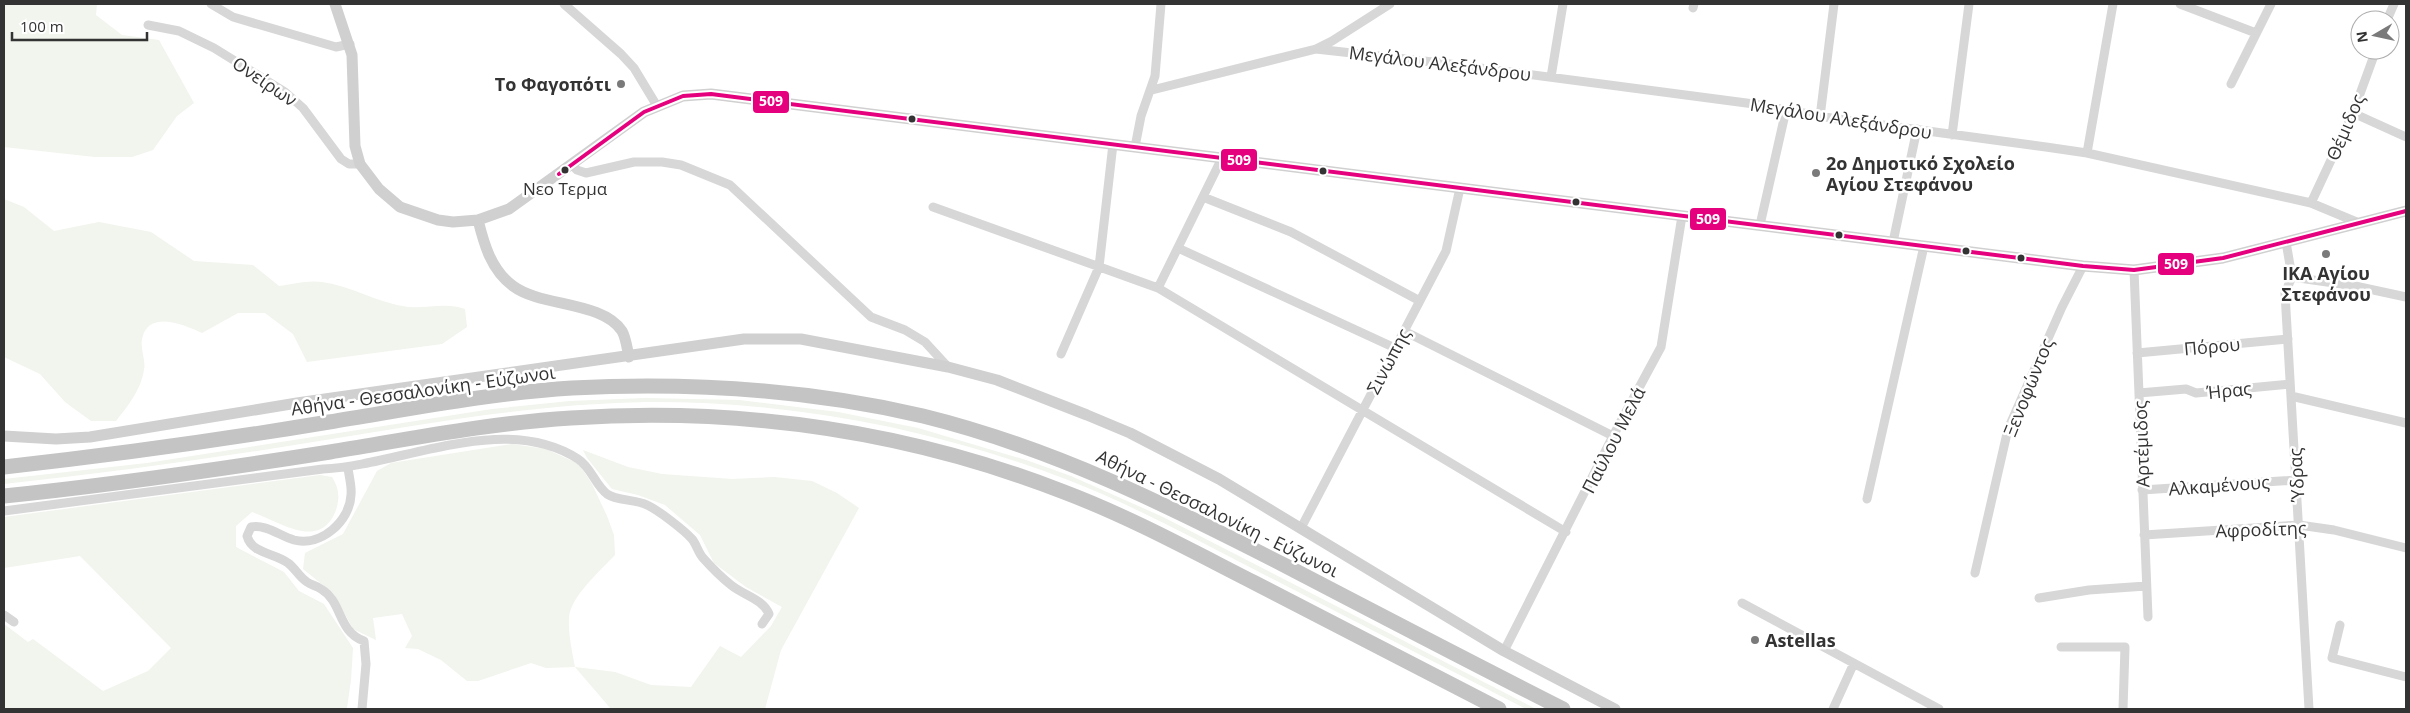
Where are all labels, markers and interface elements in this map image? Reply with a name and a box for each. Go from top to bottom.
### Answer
scale bar [12,10,148,42]
north arrow [2350,10,2400,60]
text: 100 m [20,16,64,36]
text: N [2351,30,2372,44]
street label: Μεγάλου Αλεξάνδρου [1348,40,1532,86]
street label: Ονείρων [228,51,302,111]
place label: Το Φαγοπότι [495,72,611,96]
marker: Το Φαγοπότι [615,78,627,90]
line badge: 509 [752,90,790,114]
street label: Θέμιδος [2320,90,2370,164]
text: 509 [759,91,783,110]
street label: Μεγάλου Αλεξάνδρου [1749,92,1933,144]
unlabelled marker [907,114,917,124]
line badge: 509 [1220,148,1258,172]
text: 509 [1227,150,1251,169]
place label: 2ο Δημοτικό Σχολείο Αγίου Στεφάνου [1826,151,2015,196]
marker: Νεο Τερμα [560,165,570,175]
unlabelled marker [1318,166,1328,176]
marker: 2ο Δημοτικό Σχολείο Αγίου Στεφάνου [1810,167,1822,179]
place label: Νεο Τερμα [523,177,608,200]
unlabelled marker [1571,197,1581,207]
line badge: 509 [1689,207,1727,231]
text: 509 [1696,209,1720,228]
unlabelled marker [1834,230,1844,240]
unlabelled marker [1961,246,1971,256]
marker: ΙΚΑ Αγίου Στεφάνου [2320,248,2332,260]
line badge: 509 [2157,252,2195,276]
unlabelled marker [2016,253,2026,263]
text: 509 [2164,254,2188,273]
place label: ΙΚΑ Αγίου Στεφάνου [2281,261,2371,306]
street label: Σινώπης [1361,324,1416,398]
street label: Πόρου [2183,332,2241,360]
street label: Ξενοφώντος [1997,334,2059,440]
street label: Αθήνα - Θεσσαλονίκη - Εύζωνοι [289,360,557,420]
street label: Ήρας [2204,376,2253,404]
street label: Παύλου Μελά [1576,383,1650,497]
street label: Αρτέμιδος [2127,400,2155,488]
street label: Αθήνα - Θεσσαλονίκη - Εύζωνοι [1093,444,1343,582]
street label: Ύδρας [2283,447,2309,504]
street label: Αλκαμένους [2168,469,2271,501]
street label: Αφροδίτης [2215,515,2307,543]
place label: Astellas [1765,628,1836,652]
marker: Astellas [1749,634,1761,646]

